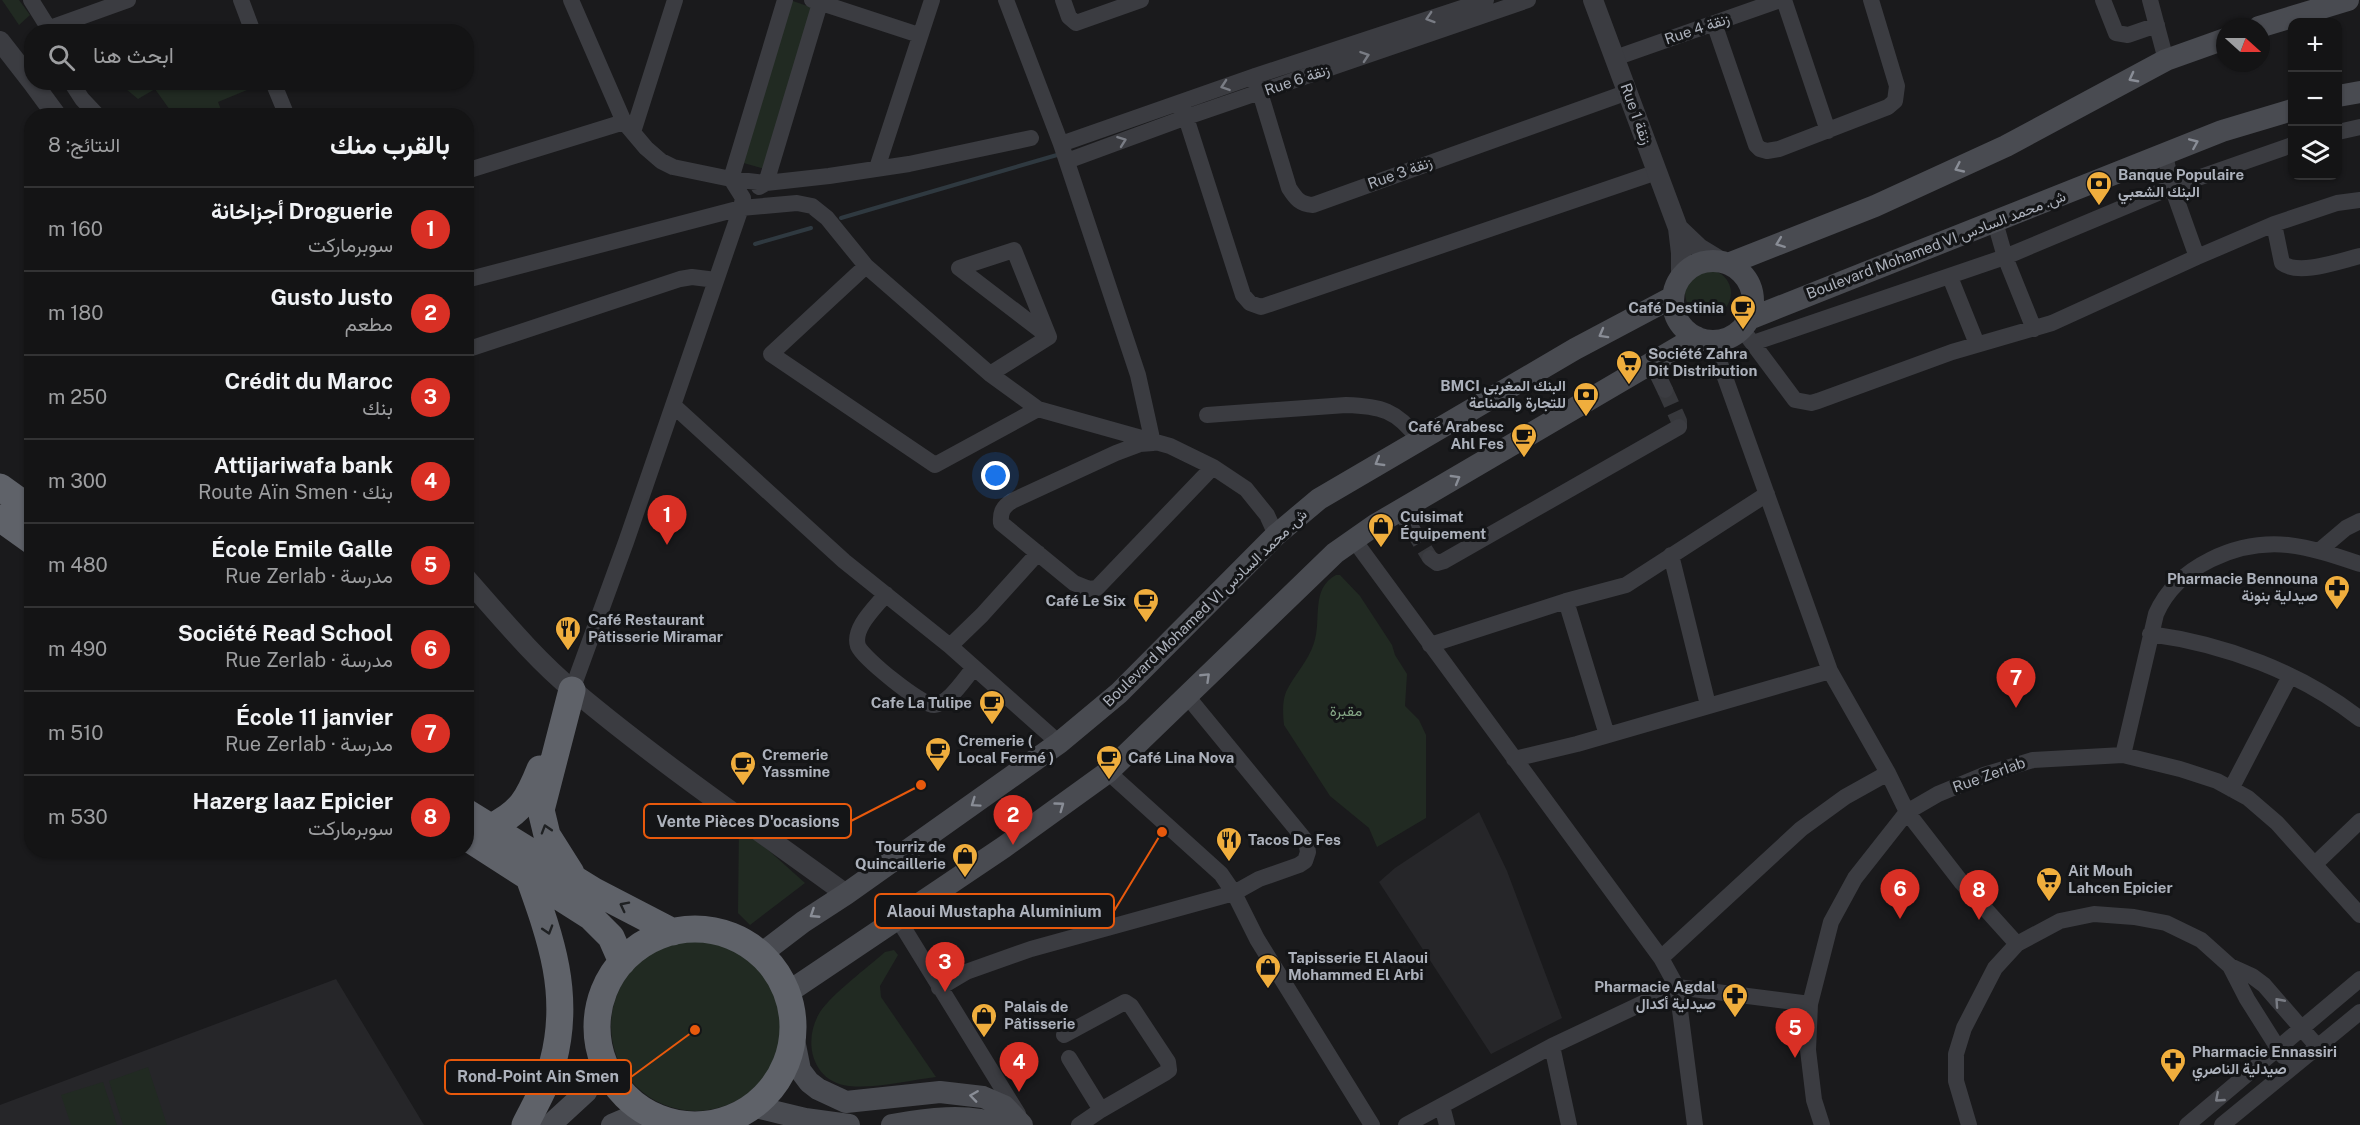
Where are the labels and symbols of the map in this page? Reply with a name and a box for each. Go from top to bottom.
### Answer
street label: Rue 4 زنقة [1662,10,1732,48]
one-way arrow [1425,11,1436,24]
north arrow [2216,18,2270,72]
one-way arrow [1360,51,1370,64]
street label: Rue 6 زنقة [1262,61,1332,99]
one-way arrow [2128,71,2139,82]
one-way arrow [1220,79,1231,92]
street label: Rue 1 زنقة [1617,81,1655,147]
one-way arrow [1116,136,1127,149]
one-way arrow [2187,138,2198,150]
street label: Rue 3 زنقة [1365,153,1435,193]
one-way arrow [1955,160,1966,172]
place label: Banque Populaire البنك الشعبي [2118,166,2244,205]
bank icon: Banque Populaire البنك الشعبي [2084,169,2114,207]
street label: Boulevard Mohamed VI ش. محمد السادس [1804,187,2069,304]
one-way arrow [1775,236,1786,248]
cafe icon: Café Destinia [1728,293,1758,331]
place label: Café Destinia [1628,299,1724,316]
one-way arrow [1598,326,1609,338]
place label: Société Zahra Dit Distribution [1648,345,1757,379]
supermarket icon: Société Zahra Dit Distribution [1614,348,1644,386]
place label: BMCI البنك المغربي للتجارة والصناعة [1440,377,1566,412]
bank icon: BMCI البنك المغربي للتجارة والصناعة [1571,380,1601,418]
place label: Café Arabesc Ahl Fes [1408,418,1504,452]
cafe icon: Café Arabesc Ahl Fes [1509,421,1539,459]
one-way arrow [1375,455,1385,467]
your location [981,461,1010,490]
one-way arrow [1450,474,1460,486]
pin: 1 [648,496,686,545]
street label: Boulevard Mohamed VI ش. محمد السادس [1099,505,1311,711]
place label: Cuisimat Équipement [1400,508,1486,542]
shop icon: Cuisimat Équipement [1366,511,1396,549]
place label: Pharmacie Bennouna صيدلية بنونة [2167,570,2318,605]
pharmacy icon: Pharmacie Bennouna صيدلية بنونة [2322,573,2352,611]
cafe icon: Café Le Six [1131,586,1161,624]
place label: Café Le Six [1045,592,1126,609]
place label: Café Restaurant Pâtisserie Miramar [588,611,723,645]
restaurant icon: Café Restaurant Pâtisserie Miramar [553,614,583,652]
pin: 7 [1996,658,2036,708]
one-way arrow [1199,674,1210,685]
cafe icon: Cafe La Tulipe [977,688,1007,726]
place label: Cafe La Tulipe [871,694,972,711]
park label: مقبرة [1330,702,1362,720]
place label: Cremerie ( Local Fermé ) [958,732,1054,766]
cafe icon: Cremerie ( Local Fermé ) [923,735,953,773]
cafe icon: Café Lina Nova [1094,743,1124,781]
place label: Cremerie Yassmine [762,746,830,780]
cafe icon: Cremerie Yassmine [728,749,758,787]
place label: Café Lina Nova [1128,749,1234,766]
street label: Rue ZerIab [1950,754,2027,796]
one-way arrow [970,796,981,807]
pin: 2 [994,796,1032,845]
one-way arrow [1054,802,1065,813]
callout: Vente Pièces D'ocasions [644,804,851,838]
text: Vente Pièces D'ocasions [656,812,840,831]
one-way arrow [541,824,553,835]
restaurant icon: Tacos De Fes [1214,825,1244,863]
place label: Tacos De Fes [1248,831,1341,848]
place label: Tourriz de Quincaillerie [855,838,946,872]
shop icon: Tourriz de Quincaillerie [950,841,980,879]
place label: Ait Mouh Lahcen Epicier [2068,862,2173,896]
supermarket icon: Ait Mouh Lahcen Epicier [2034,865,2064,903]
pin: 6 [1880,870,1920,919]
pin: 8 [1960,870,1998,920]
callout: Alaoui Mustapha Aluminium [875,894,1114,928]
one-way arrow [619,902,630,913]
text: Alaoui Mustapha Aluminium [886,902,1102,921]
one-way arrow [810,907,821,918]
one-way arrow [541,924,553,935]
pin: 3 [926,942,964,992]
place label: Tapisserie El Alaoui Mohammed El Arbi [1288,949,1428,983]
shop icon: Tapisserie El Alaoui Mohammed El Arbi [1253,952,1283,990]
place label: Pharmacie Agdal صيدلية أكدال [1594,978,1716,1013]
pharmacy icon: Pharmacie Agdal صيدلية أكدال [1720,981,1750,1019]
place label: Palais de Pâtisserie [1004,998,1075,1032]
one-way arrow [2275,998,2286,1009]
shop icon: Palais de Pâtisserie [969,1001,999,1039]
pin: 5 [1776,1008,1814,1058]
pin: 4 [1000,1042,1038,1092]
place label: Pharmacie Ennassiri صيدلية الناصري [2192,1043,2337,1082]
pharmacy icon: Pharmacie Ennassiri صيدلية الناصري [2158,1046,2188,1084]
callout: Rond-Point Ain Smen [445,1060,631,1094]
text: Rond-Point Ain Smen [457,1067,619,1086]
one-way arrow [970,1090,979,1102]
one-way arrow [2215,1090,2226,1101]

